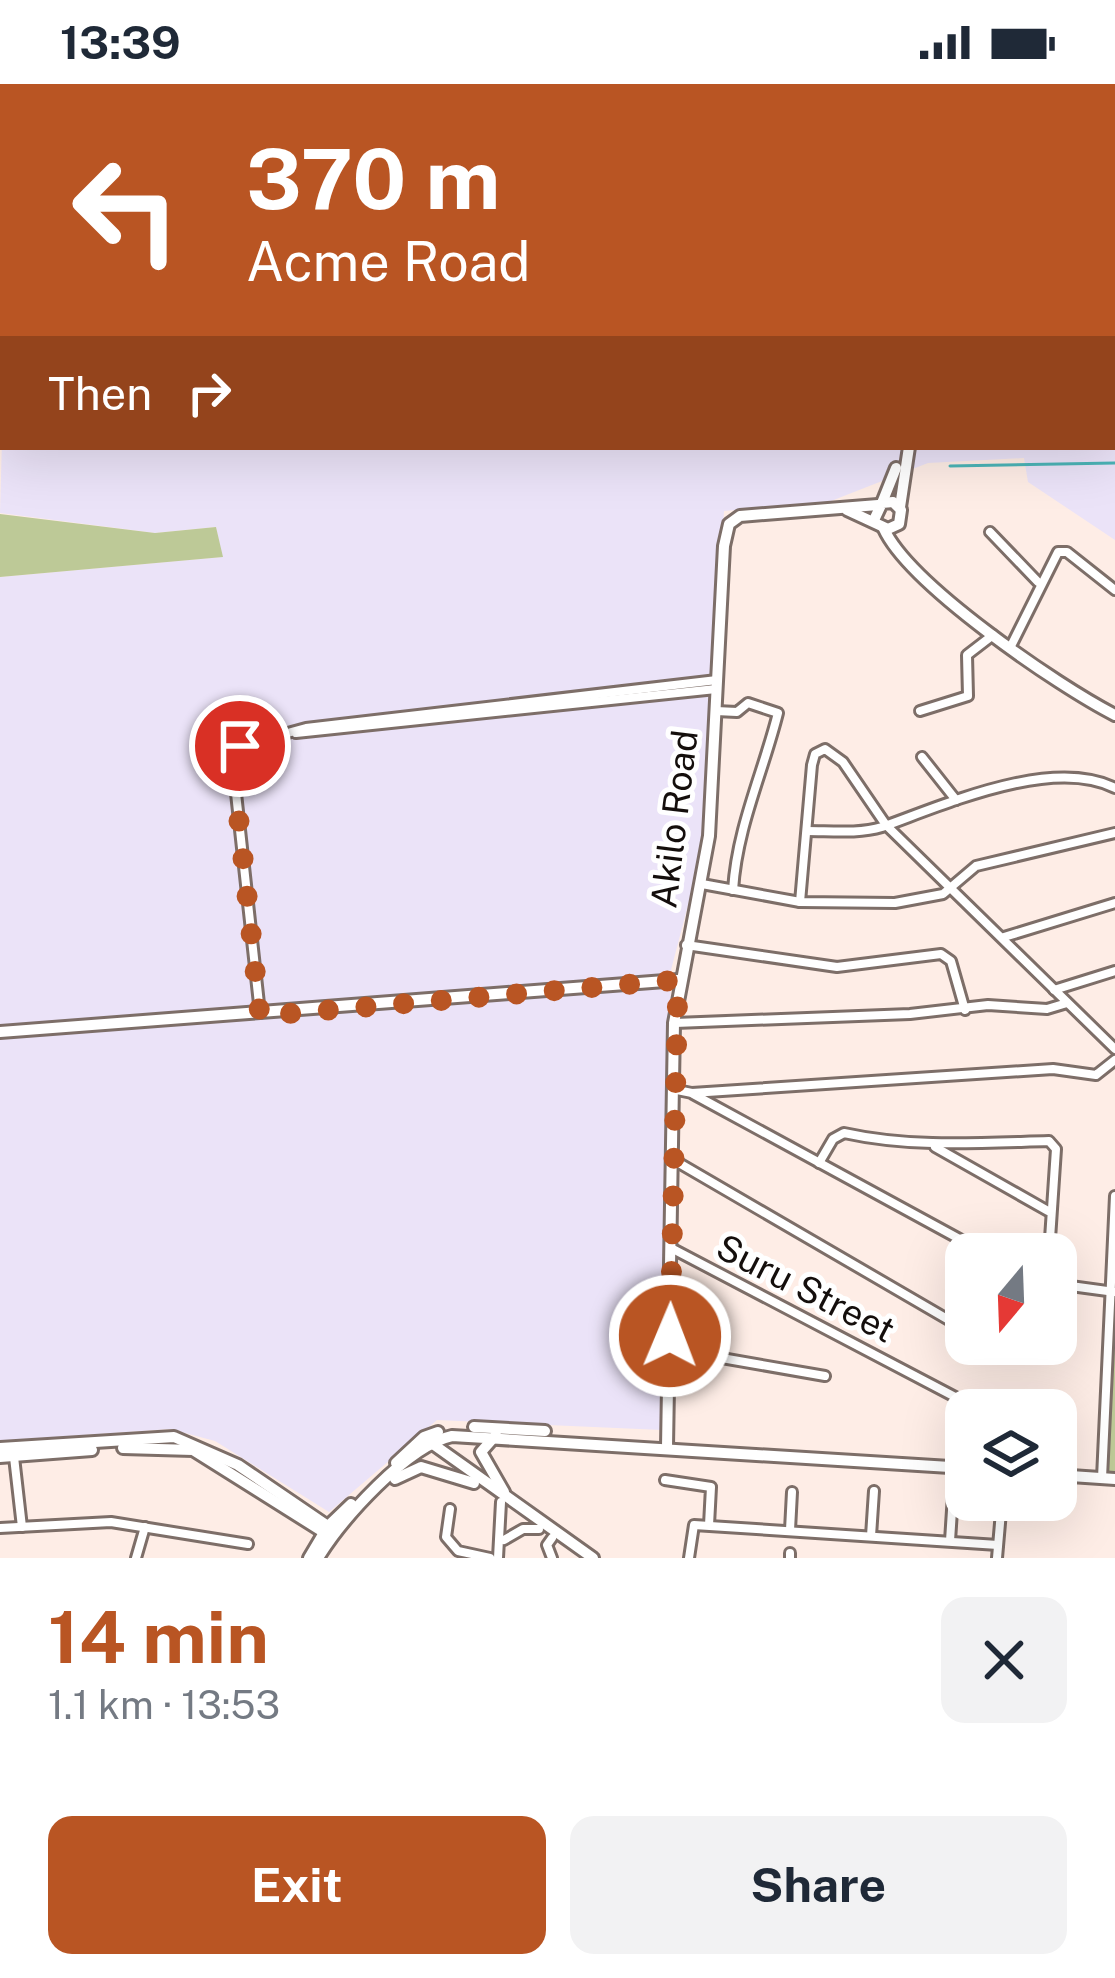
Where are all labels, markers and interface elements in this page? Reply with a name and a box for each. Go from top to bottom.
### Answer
text: 13:39 [60,16,181,69]
text: 370 m [246,129,501,228]
icon: left [48,132,204,288]
text: Acme Road [246,230,531,293]
icon: right [176,360,242,426]
text: Then [48,367,152,420]
pin [189,695,291,797]
icon: arrive [207,713,273,779]
street label: Akilo Road [642,728,706,910]
street label: Suru Street [710,1225,902,1351]
north arrow [945,1233,1077,1365]
map controls [945,1233,1077,1521]
position arrow [607,1273,733,1399]
button: layers [945,1389,1077,1521]
text: 14 min [48,1595,269,1679]
button: close [941,1597,1067,1723]
text: 1.1 km · 13:53 [48,1682,280,1728]
button: Exit [48,1816,546,1954]
button: Share [570,1816,1067,1954]

